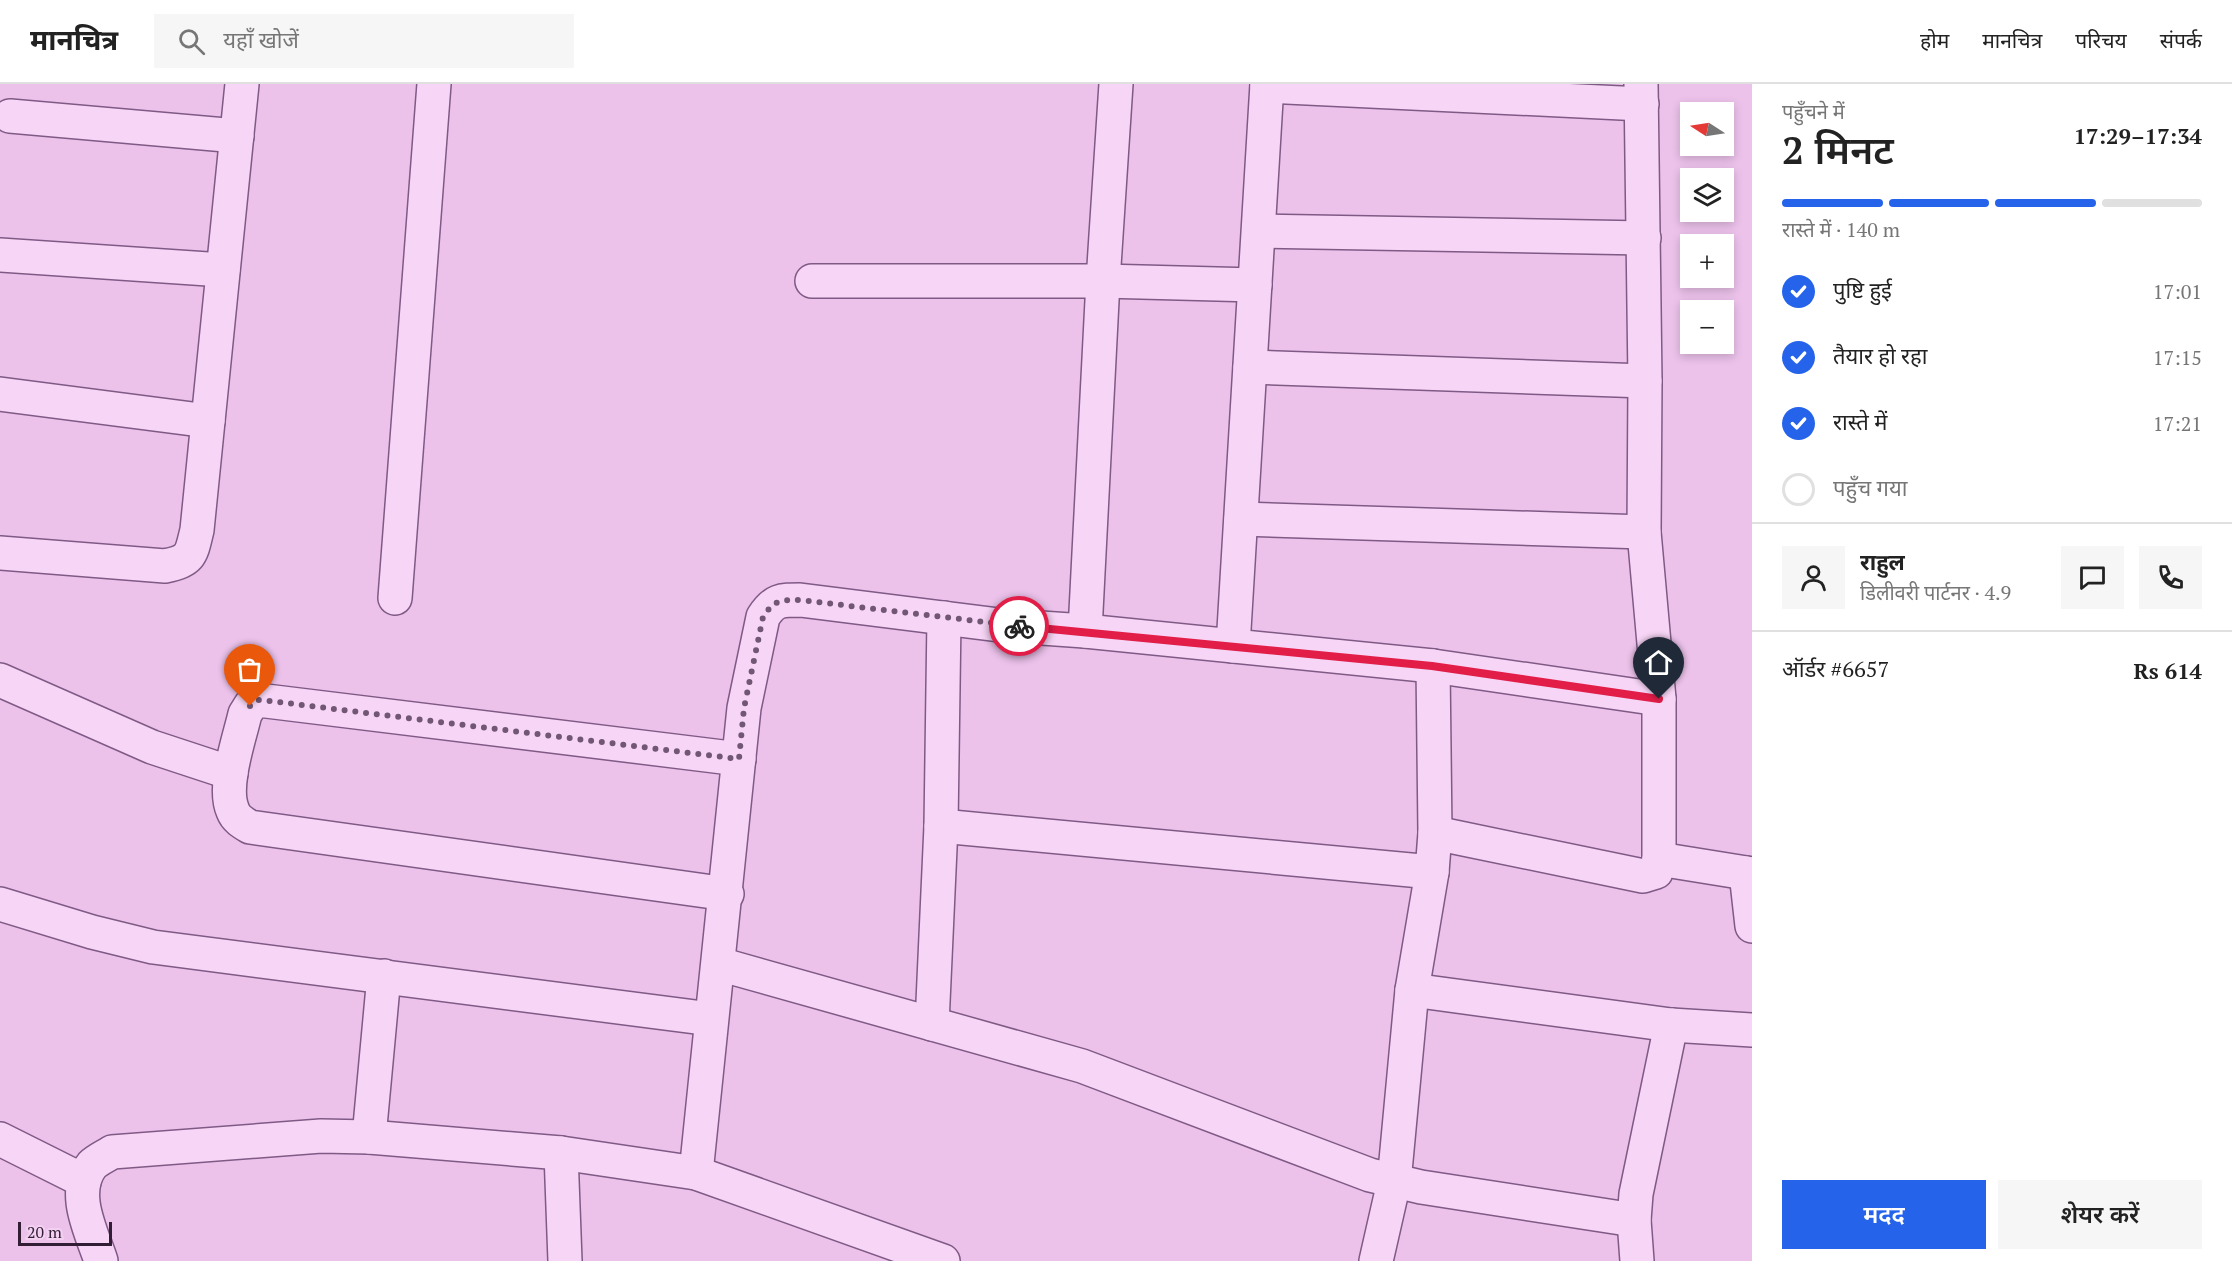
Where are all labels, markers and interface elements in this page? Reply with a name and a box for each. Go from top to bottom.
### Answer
search box [154,14,574,68]
text: मानचित्र [30,21,118,58]
icon: search [175,25,208,58]
text: यहाँ खोजें [223,25,299,54]
text: होम [1920,26,1949,54]
text: मानचित्र [1982,26,2042,54]
text: परिचय [2075,26,2127,54]
text: संपर्क [2160,26,2202,54]
text: पहुँचने में [1782,98,1845,125]
north arrow [1680,102,1734,156]
map controls [1680,102,1734,354]
text: 17:29–17:34 [2074,121,2202,150]
text: 2 मिनट [1782,123,1894,175]
button: layers [1680,168,1734,222]
text: रास्ते में · 140 m [1782,216,1900,243]
button: + [1680,234,1734,288]
icon: check [1782,275,1815,308]
text: पुष्टि हुई [1833,275,1892,304]
text: 17:01 [2153,278,2202,305]
button: − [1680,300,1734,354]
icon: check [1782,341,1815,374]
text: तैयार हो रहा [1833,341,1927,370]
text: 17:15 [2153,344,2202,371]
icon: check [1782,407,1815,440]
text: रास्ते में [1833,407,1887,436]
text: 17:21 [2153,410,2202,437]
text: पहुँच गया [1833,473,1907,502]
button: person [1782,546,1845,609]
button: chat [2061,546,2124,609]
button: phone [2139,546,2202,609]
text: राहुल [1860,547,1905,576]
text: डिलीवरी पार्टनर · 4.9 [1860,579,2011,606]
courier [989,596,1049,656]
icon: bike [1003,610,1036,643]
pin [1633,637,1684,699]
pin [224,644,275,706]
icon: home [1642,646,1675,679]
icon: bag [233,653,266,686]
text: ऑर्डर #6657 [1782,654,1889,683]
text: Rs 614 [2133,656,2202,685]
button: मदद [1782,1180,1986,1249]
button: शेयर करें [1998,1180,2202,1249]
scale bar [18,1219,112,1246]
text: 20 m [27,1221,62,1243]

